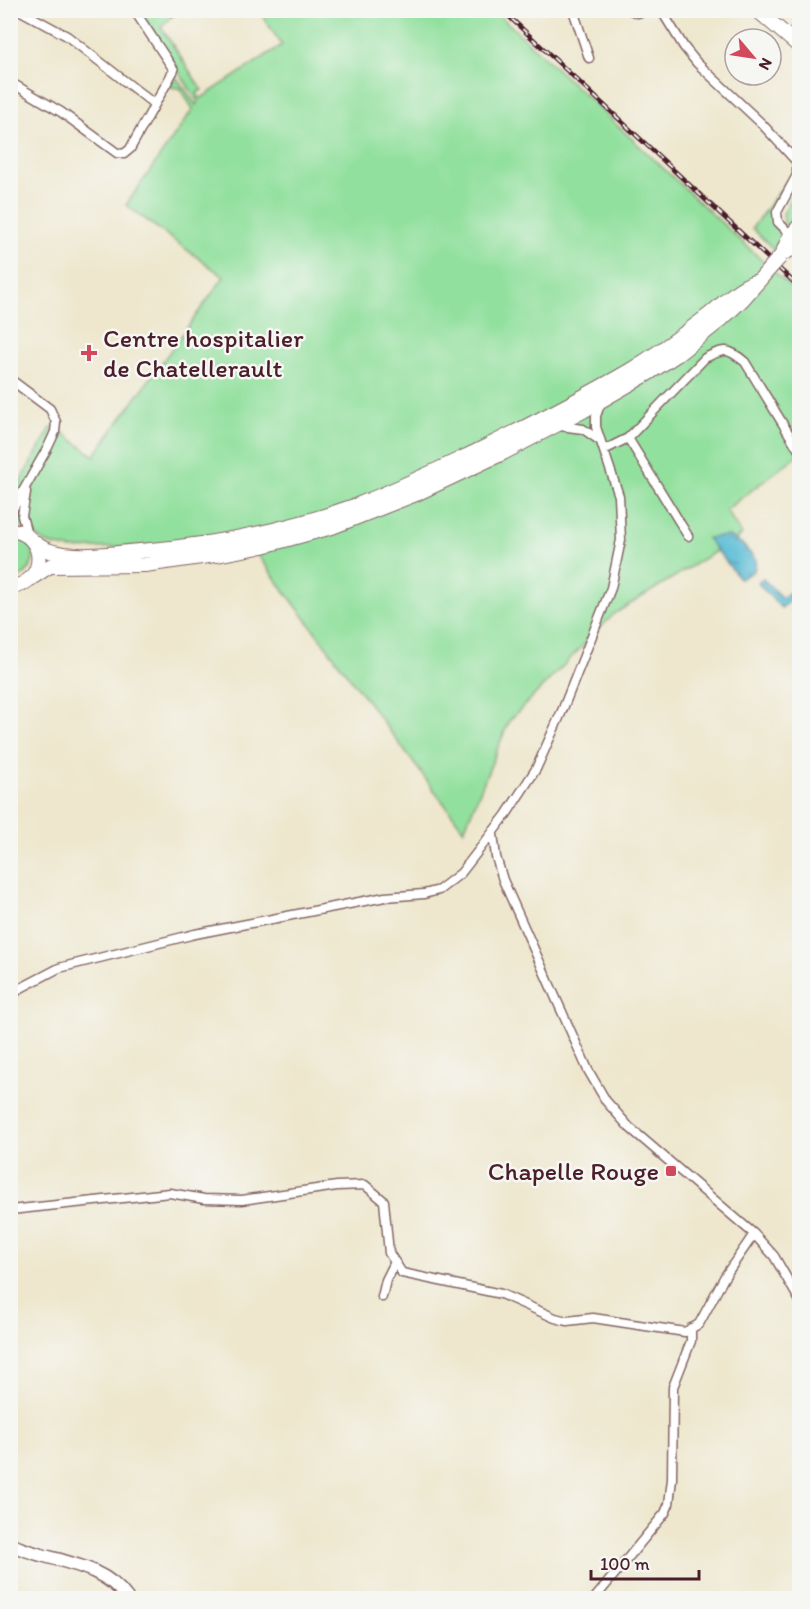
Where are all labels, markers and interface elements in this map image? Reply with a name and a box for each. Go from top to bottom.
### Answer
north arrow [723,27,783,87]
text: N [755,55,777,73]
place label: Centre hospitalier de Chatellerault [103,322,304,384]
marker: Centre hospitalier de Chatellerault [80,344,98,362]
place label: Chapelle Rouge [488,1155,659,1187]
marker: Chapelle Rouge [664,1164,678,1178]
scale bar [591,1543,699,1581]
text: 100 m [600,1553,650,1575]

